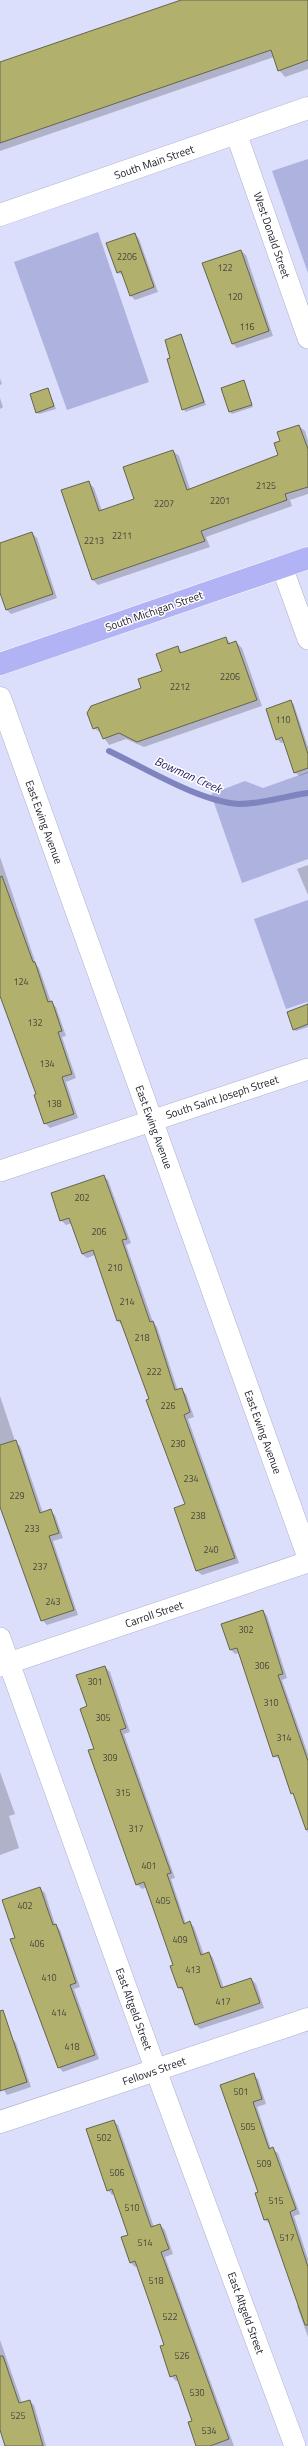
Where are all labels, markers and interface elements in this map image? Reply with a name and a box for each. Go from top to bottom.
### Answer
street label: South Main Street [112,141,196,183]
street label: West Donald Street [250,190,294,280]
house number: 2206 [117,250,137,263]
house number: 122 [217,261,233,274]
house number: 120 [227,290,243,303]
house number: 116 [239,320,255,333]
house number: 2125 [256,479,276,492]
house number: 2201 [210,494,230,507]
house number: 2207 [154,497,174,510]
house number: 2211 [112,529,132,542]
house number: 2213 [84,534,104,547]
street label: South Michigan Street [103,587,205,635]
house number: 2206 [220,670,240,683]
house number: 2212 [170,680,190,693]
house number: 110 [275,713,291,726]
water label: Bowman Creek [152,751,226,798]
street label: East Ewing Avenue [21,778,67,867]
house number: 124 [13,975,29,988]
house number: 132 [27,1016,43,1029]
house number: 134 [39,1057,55,1070]
street label: South Saint Joseph Street [163,1071,281,1123]
street label: East Ewing Avenue [131,1083,177,1172]
house number: 138 [46,1097,62,1110]
house number: 202 [74,1191,90,1204]
house number: 206 [91,1225,107,1238]
house number: 210 [107,1261,123,1274]
house number: 214 [119,1295,135,1308]
house number: 218 [134,1331,150,1344]
house number: 222 [146,1365,162,1378]
street label: East Ewing Avenue [240,1388,286,1477]
house number: 226 [160,1399,176,1412]
house number: 230 [170,1437,186,1450]
house number: 234 [183,1472,199,1485]
house number: 229 [9,1489,25,1502]
house number: 238 [190,1509,206,1522]
house number: 233 [24,1522,40,1535]
house number: 240 [203,1543,219,1556]
house number: 237 [32,1560,48,1573]
house number: 243 [45,1595,61,1608]
street label: Carroll Street [123,1597,185,1631]
house number: 302 [238,1623,254,1636]
house number: 306 [254,1659,270,1672]
house number: 301 [87,1675,103,1688]
house number: 310 [263,1696,279,1709]
house number: 305 [95,1711,111,1724]
house number: 314 [276,1731,292,1744]
house number: 309 [102,1751,118,1764]
house number: 315 [115,1786,131,1799]
house number: 317 [128,1822,144,1835]
house number: 401 [141,1859,157,1872]
house number: 405 [155,1894,171,1907]
house number: 402 [17,1899,33,1912]
house number: 409 [172,1933,188,1946]
house number: 406 [29,1937,45,1950]
house number: 413 [185,1963,201,1976]
street label: East Altgeld Street [112,1966,156,2052]
house number: 410 [41,1971,57,1984]
house number: 417 [215,1995,231,2008]
house number: 414 [51,2006,67,2019]
house number: 418 [64,2040,80,2053]
street label: Fellows Street [120,2053,188,2089]
house number: 501 [233,2085,249,2098]
house number: 505 [240,2120,256,2133]
house number: 502 [96,2131,112,2144]
house number: 509 [256,2157,272,2170]
house number: 506 [109,2166,125,2179]
house number: 515 [268,2194,284,2207]
house number: 510 [124,2201,140,2214]
house number: 517 [279,2231,295,2244]
house number: 514 [137,2236,153,2249]
street label: East Altgeld Street [224,2270,268,2356]
house number: 518 [148,2274,164,2287]
house number: 522 [162,2310,178,2323]
house number: 526 [174,2349,190,2362]
house number: 530 [189,2386,205,2399]
house number: 525 [10,2409,26,2422]
house number: 534 [201,2424,217,2437]

